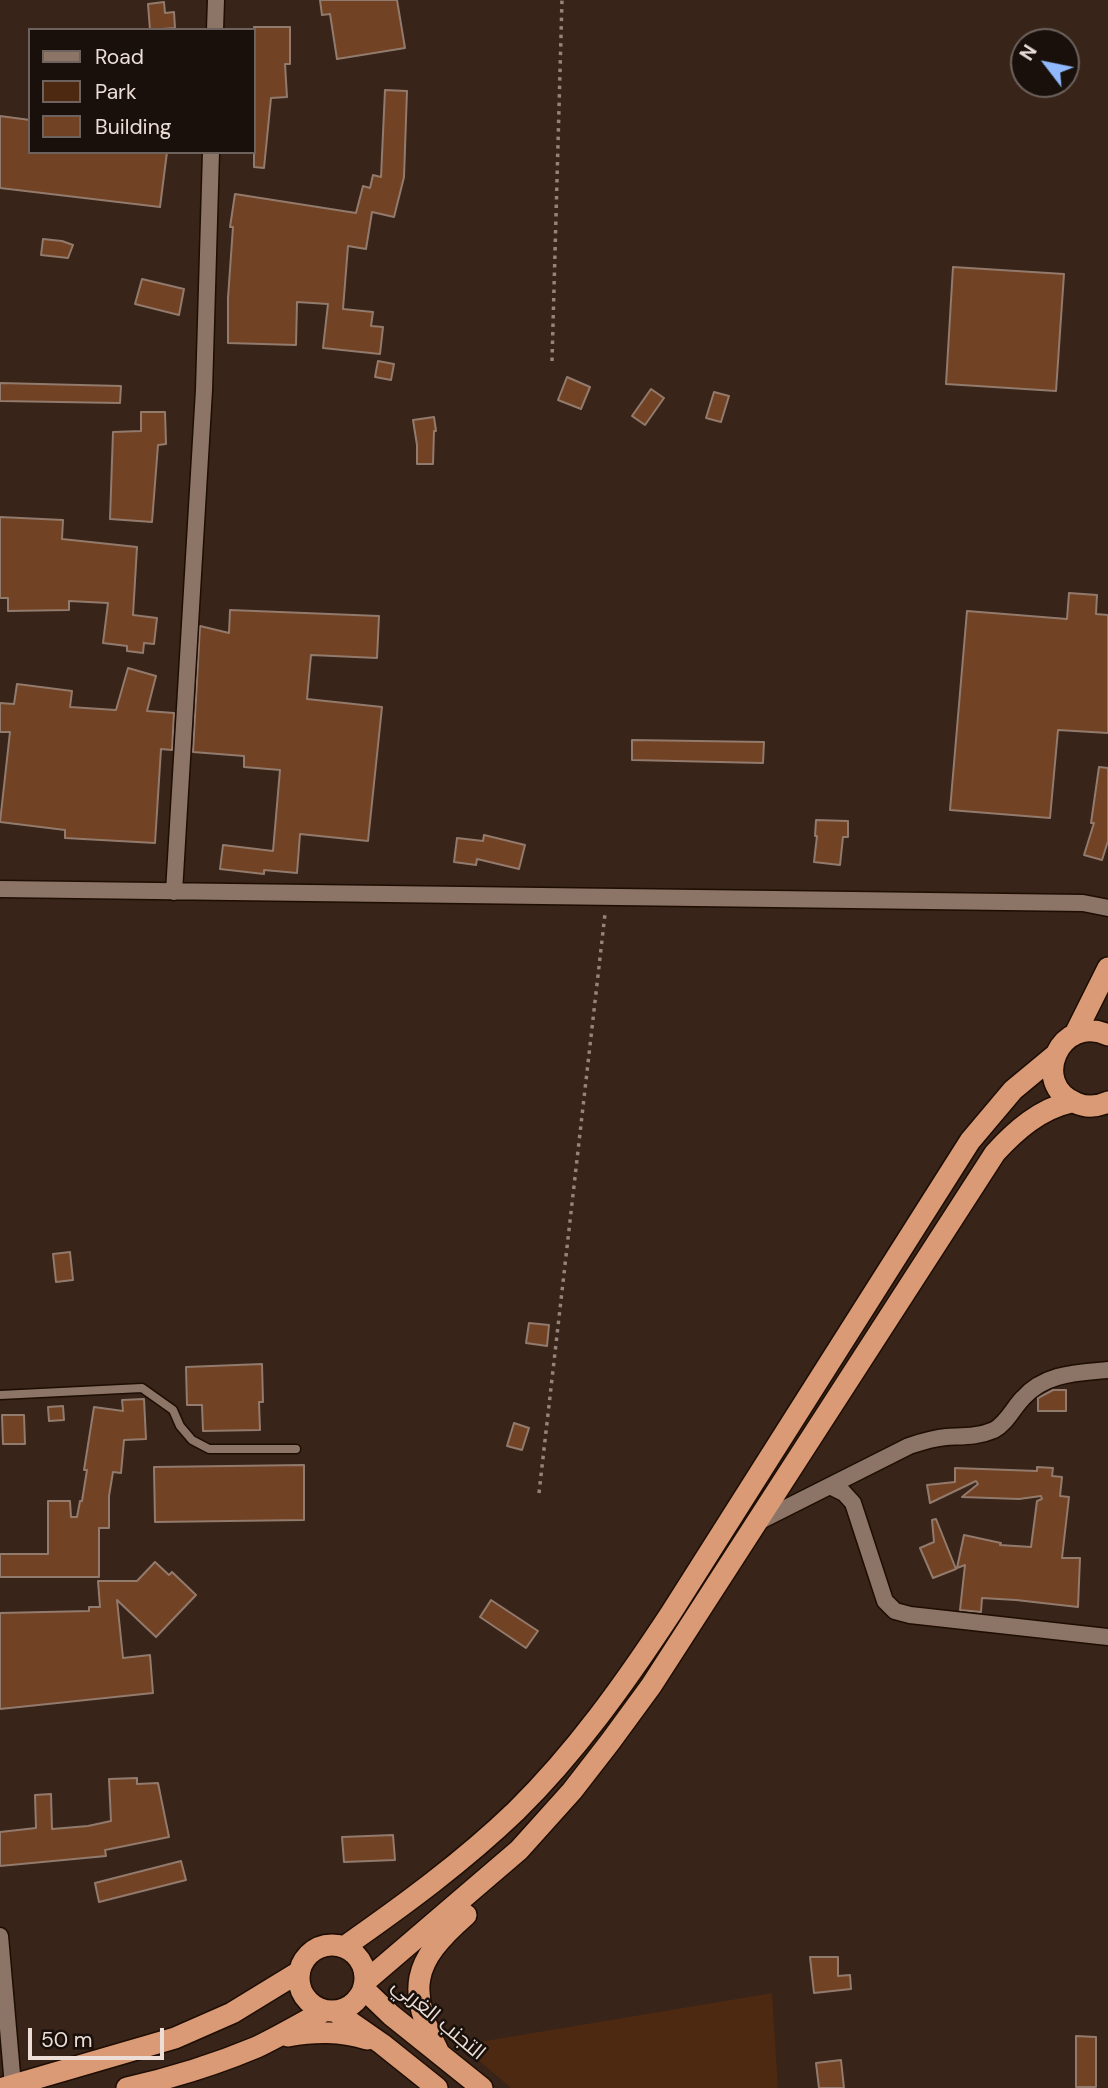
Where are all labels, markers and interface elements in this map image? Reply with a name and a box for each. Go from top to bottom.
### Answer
legend [28,28,256,154]
north arrow [1010,28,1080,98]
text: N [1014,40,1043,65]
text: Road [95,43,144,71]
text: Park [95,78,136,106]
text: Building [95,113,171,141]
street label: التجنب الغربي [386,1974,490,2066]
scale bar [32,2014,168,2058]
text: 50 m [41,2026,92,2054]

